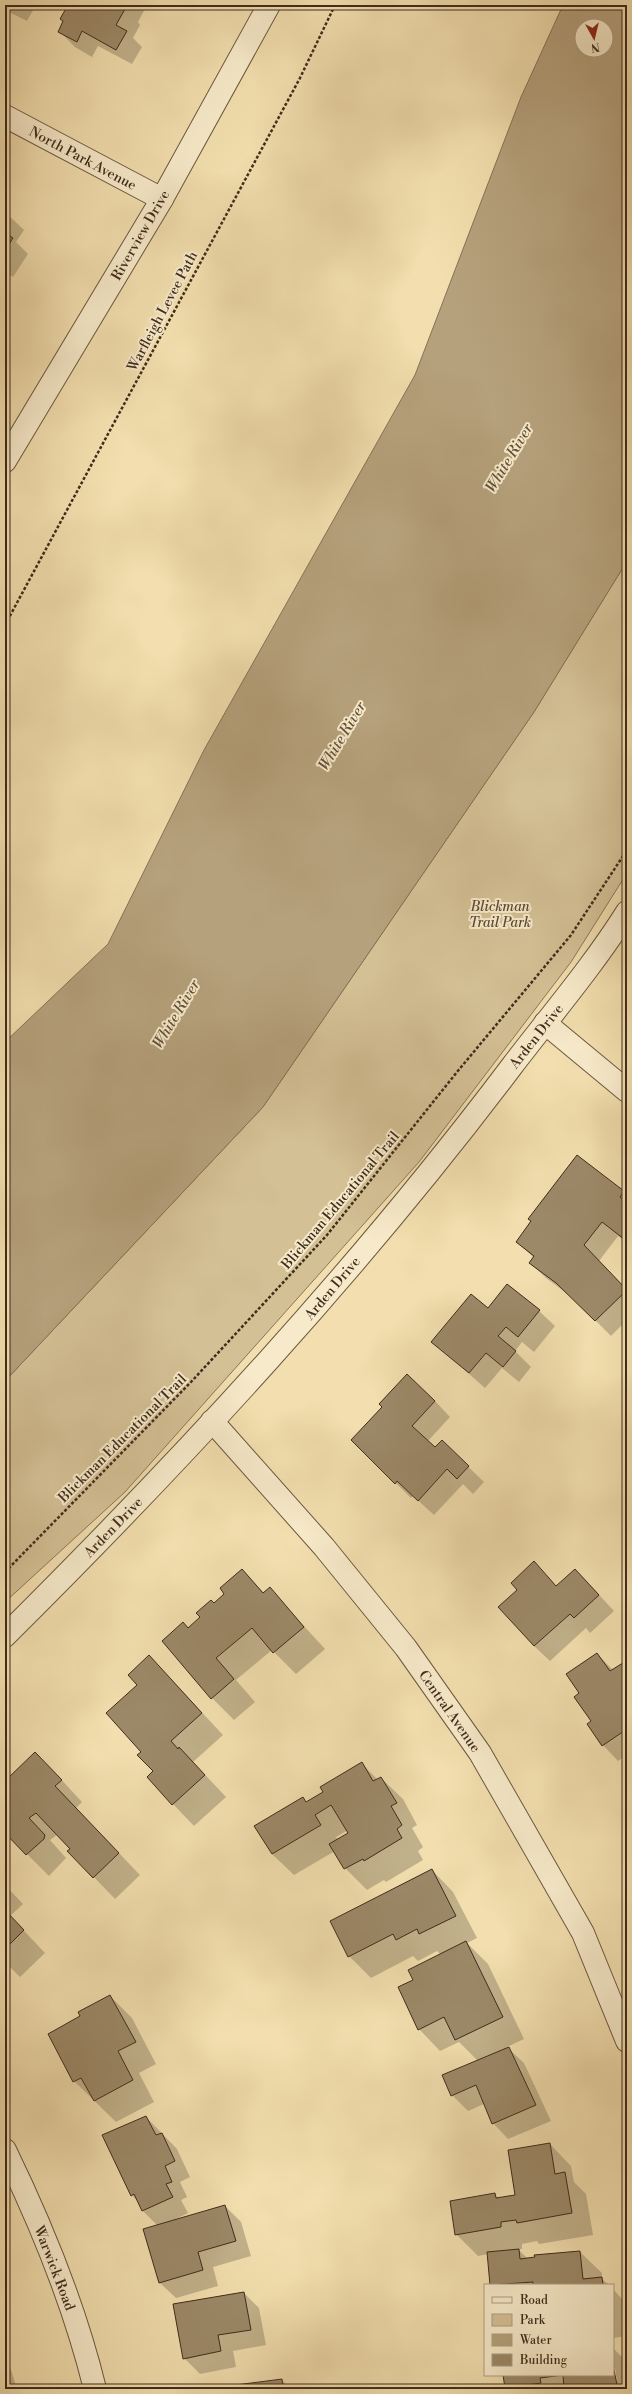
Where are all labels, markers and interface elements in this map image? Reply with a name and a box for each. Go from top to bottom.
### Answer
north arrow [574,18,614,58]
text: N [590,39,601,54]
street label: North Park Avenue [26,123,139,195]
street label: Riverview Drive [108,187,174,284]
street label: Warfleigh Levee Path [123,248,202,375]
water label: White River [481,420,538,496]
water label: White River [314,698,371,774]
park label: Blickman Trail Park [469,898,531,932]
water label: White River [148,976,205,1052]
street label: Arden Drive [505,1001,568,1073]
street label: Blickman Educational Trail [277,1128,404,1274]
street label: Arden Drive [300,1253,365,1325]
street label: Blickman Educational Trail [54,1371,191,1507]
street label: Arden Drive [80,1494,147,1563]
street label: Central Avenue [414,1667,484,1756]
street label: Warwick Road [29,2222,79,2313]
legend [484,2284,614,2376]
text: Road [520,2293,548,2308]
text: Park [520,2313,546,2328]
text: Water [519,2333,552,2348]
text: Building [519,2353,568,2368]

